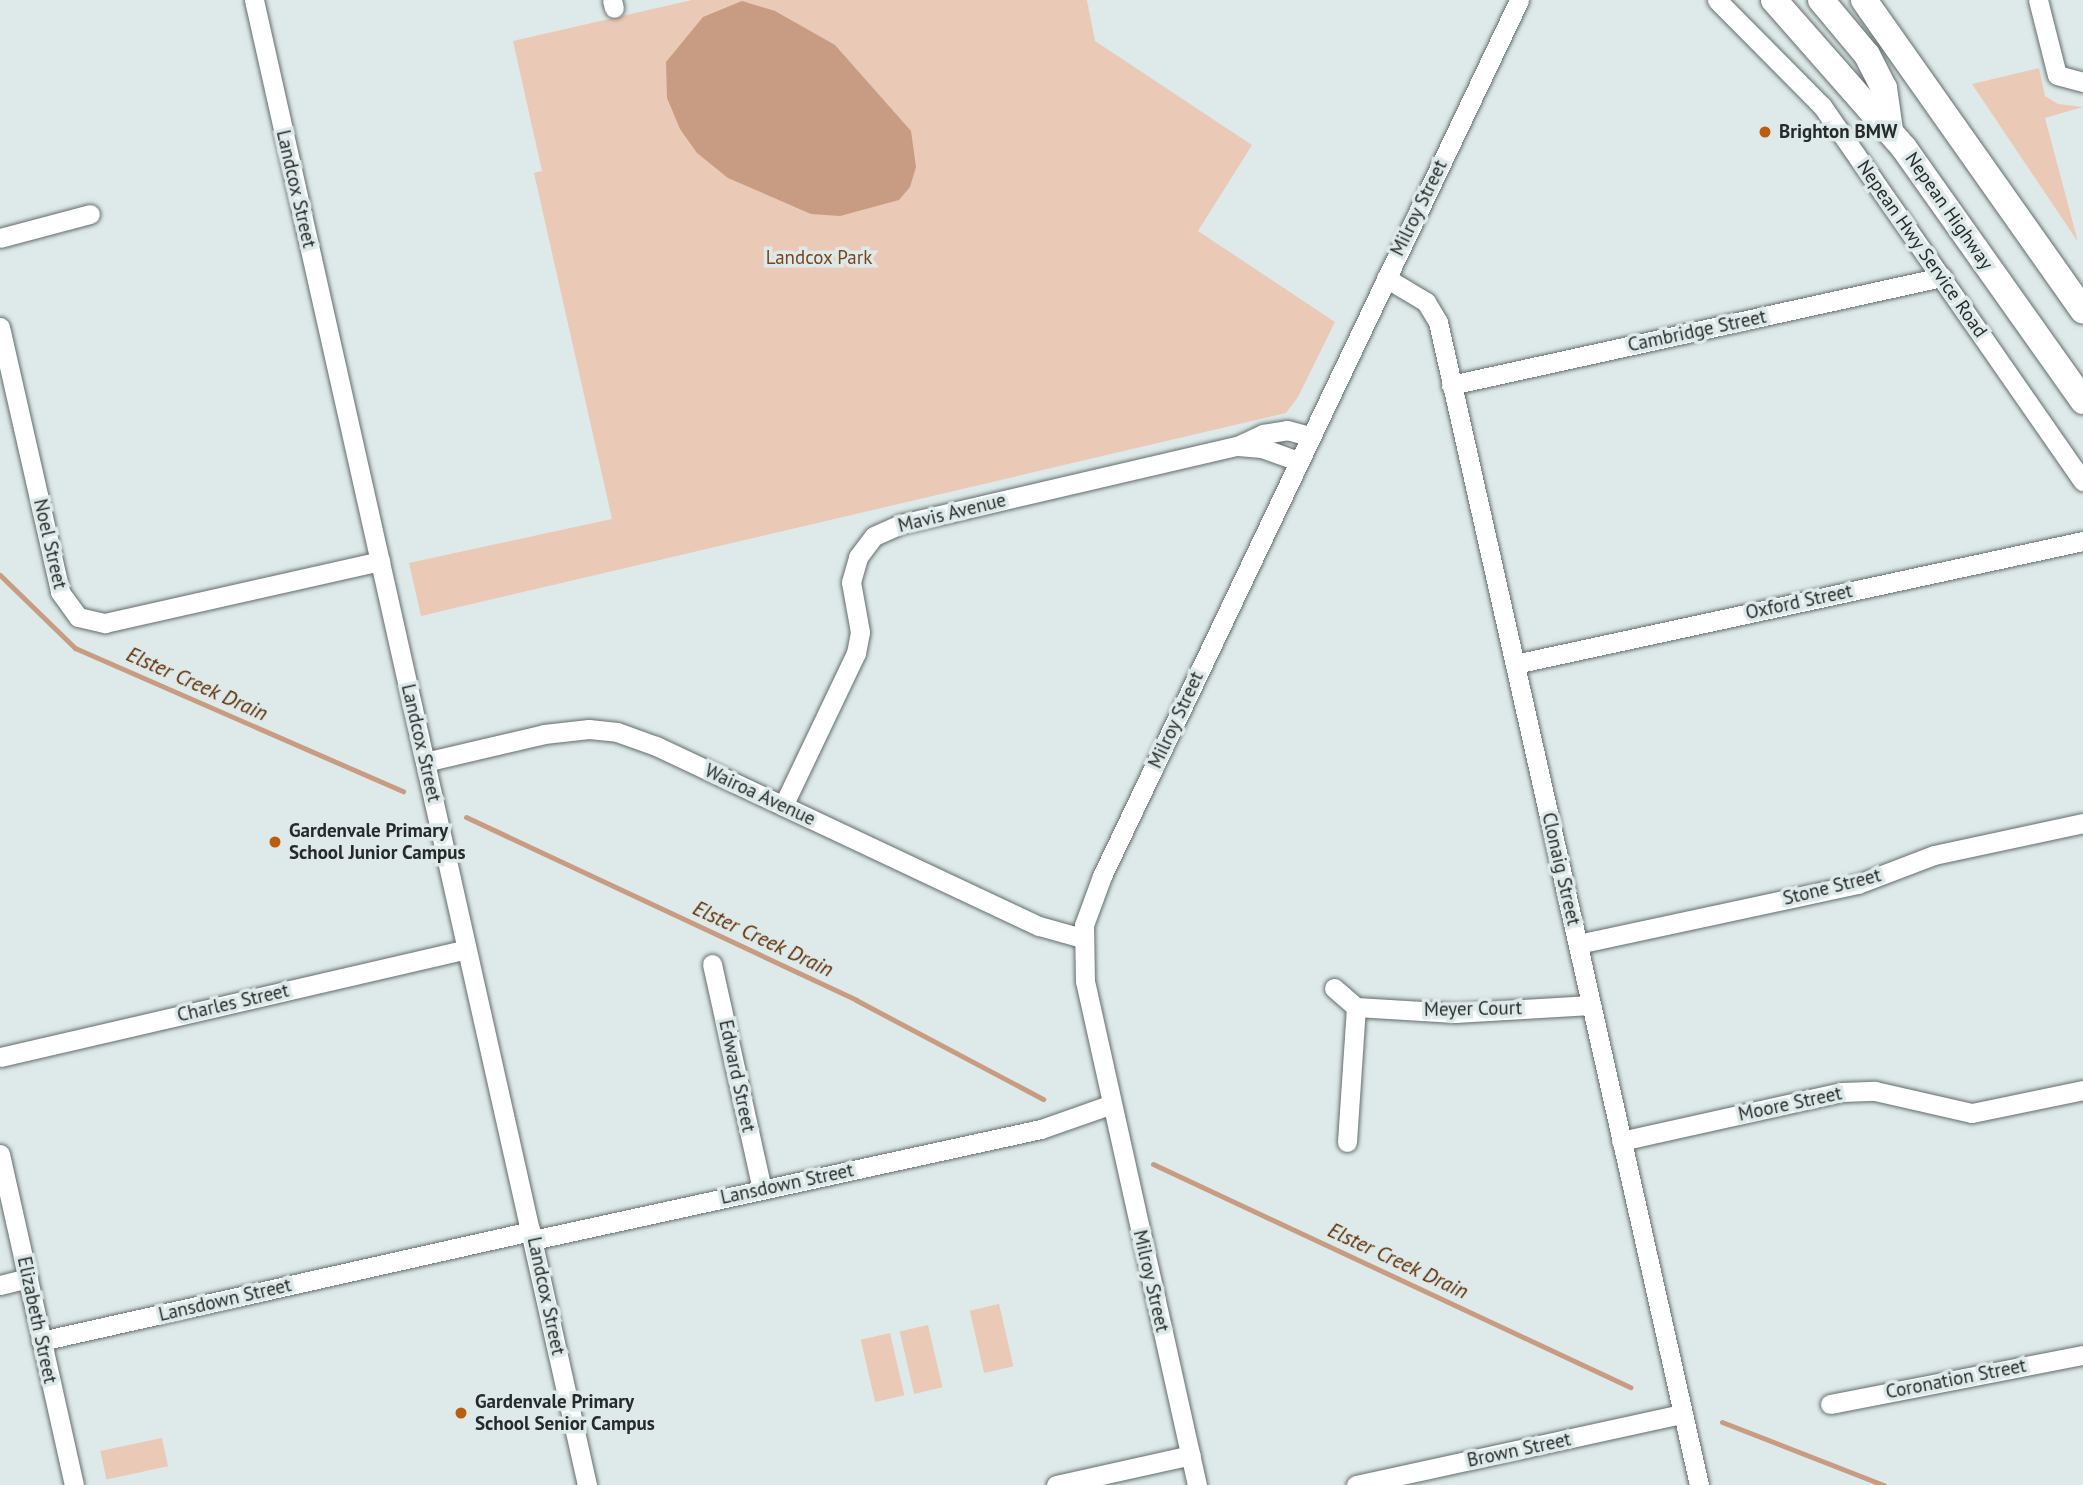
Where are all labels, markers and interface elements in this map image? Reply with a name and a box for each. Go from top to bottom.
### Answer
place label: Brighton BMW [1779,121,1897,143]
marker: Brighton BMW [1757,124,1773,140]
street label: Landcox Street [271,128,321,250]
street label: Nepean Highway [1900,148,1998,274]
street label: Milroy Street [1386,156,1452,260]
street label: Nepean Hwy Service Road [1852,156,1992,342]
park label: Landcox Park [765,247,873,269]
street label: Cambridge Street [1626,305,1768,357]
street label: Mavis Avenue [895,488,1009,538]
street label: Noel Street [29,497,71,591]
street label: Oxford Street [1744,580,1854,624]
water label: Elster Creek Drain [122,642,272,726]
street label: Milroy Street [1144,668,1208,772]
street label: Landcox Street [396,682,446,804]
street label: Wairoa Avenue [701,759,819,831]
street label: Clonaig Street [1537,810,1585,928]
place label: Gardenvale Primary School Junior Campus [289,820,466,864]
marker: Gardenvale Primary School Junior Campus [267,834,283,850]
street label: Stone Street [1781,864,1883,910]
water label: Elster Creek Drain [689,895,837,983]
street label: Charles Street [175,979,291,1027]
street label: Meyer Court [1424,997,1522,1021]
street label: Edward Street [714,1018,760,1134]
street label: Moore Street [1736,1082,1844,1126]
street label: Lansdown Street [718,1159,856,1209]
water label: Elster Creek Drain [1324,1217,1472,1305]
street label: Milroy Street [1128,1228,1174,1334]
street label: Landcox Street [522,1235,570,1357]
street label: Elizabeth Street [12,1254,62,1386]
street label: Lansdown Street [156,1274,294,1326]
street label: Coronation Street [1884,1354,2028,1404]
place label: Gardenvale Primary School Senior Campus [475,1391,655,1435]
marker: Gardenvale Primary School Senior Campus [453,1405,469,1421]
street label: Brown Street [1465,1428,1573,1472]

